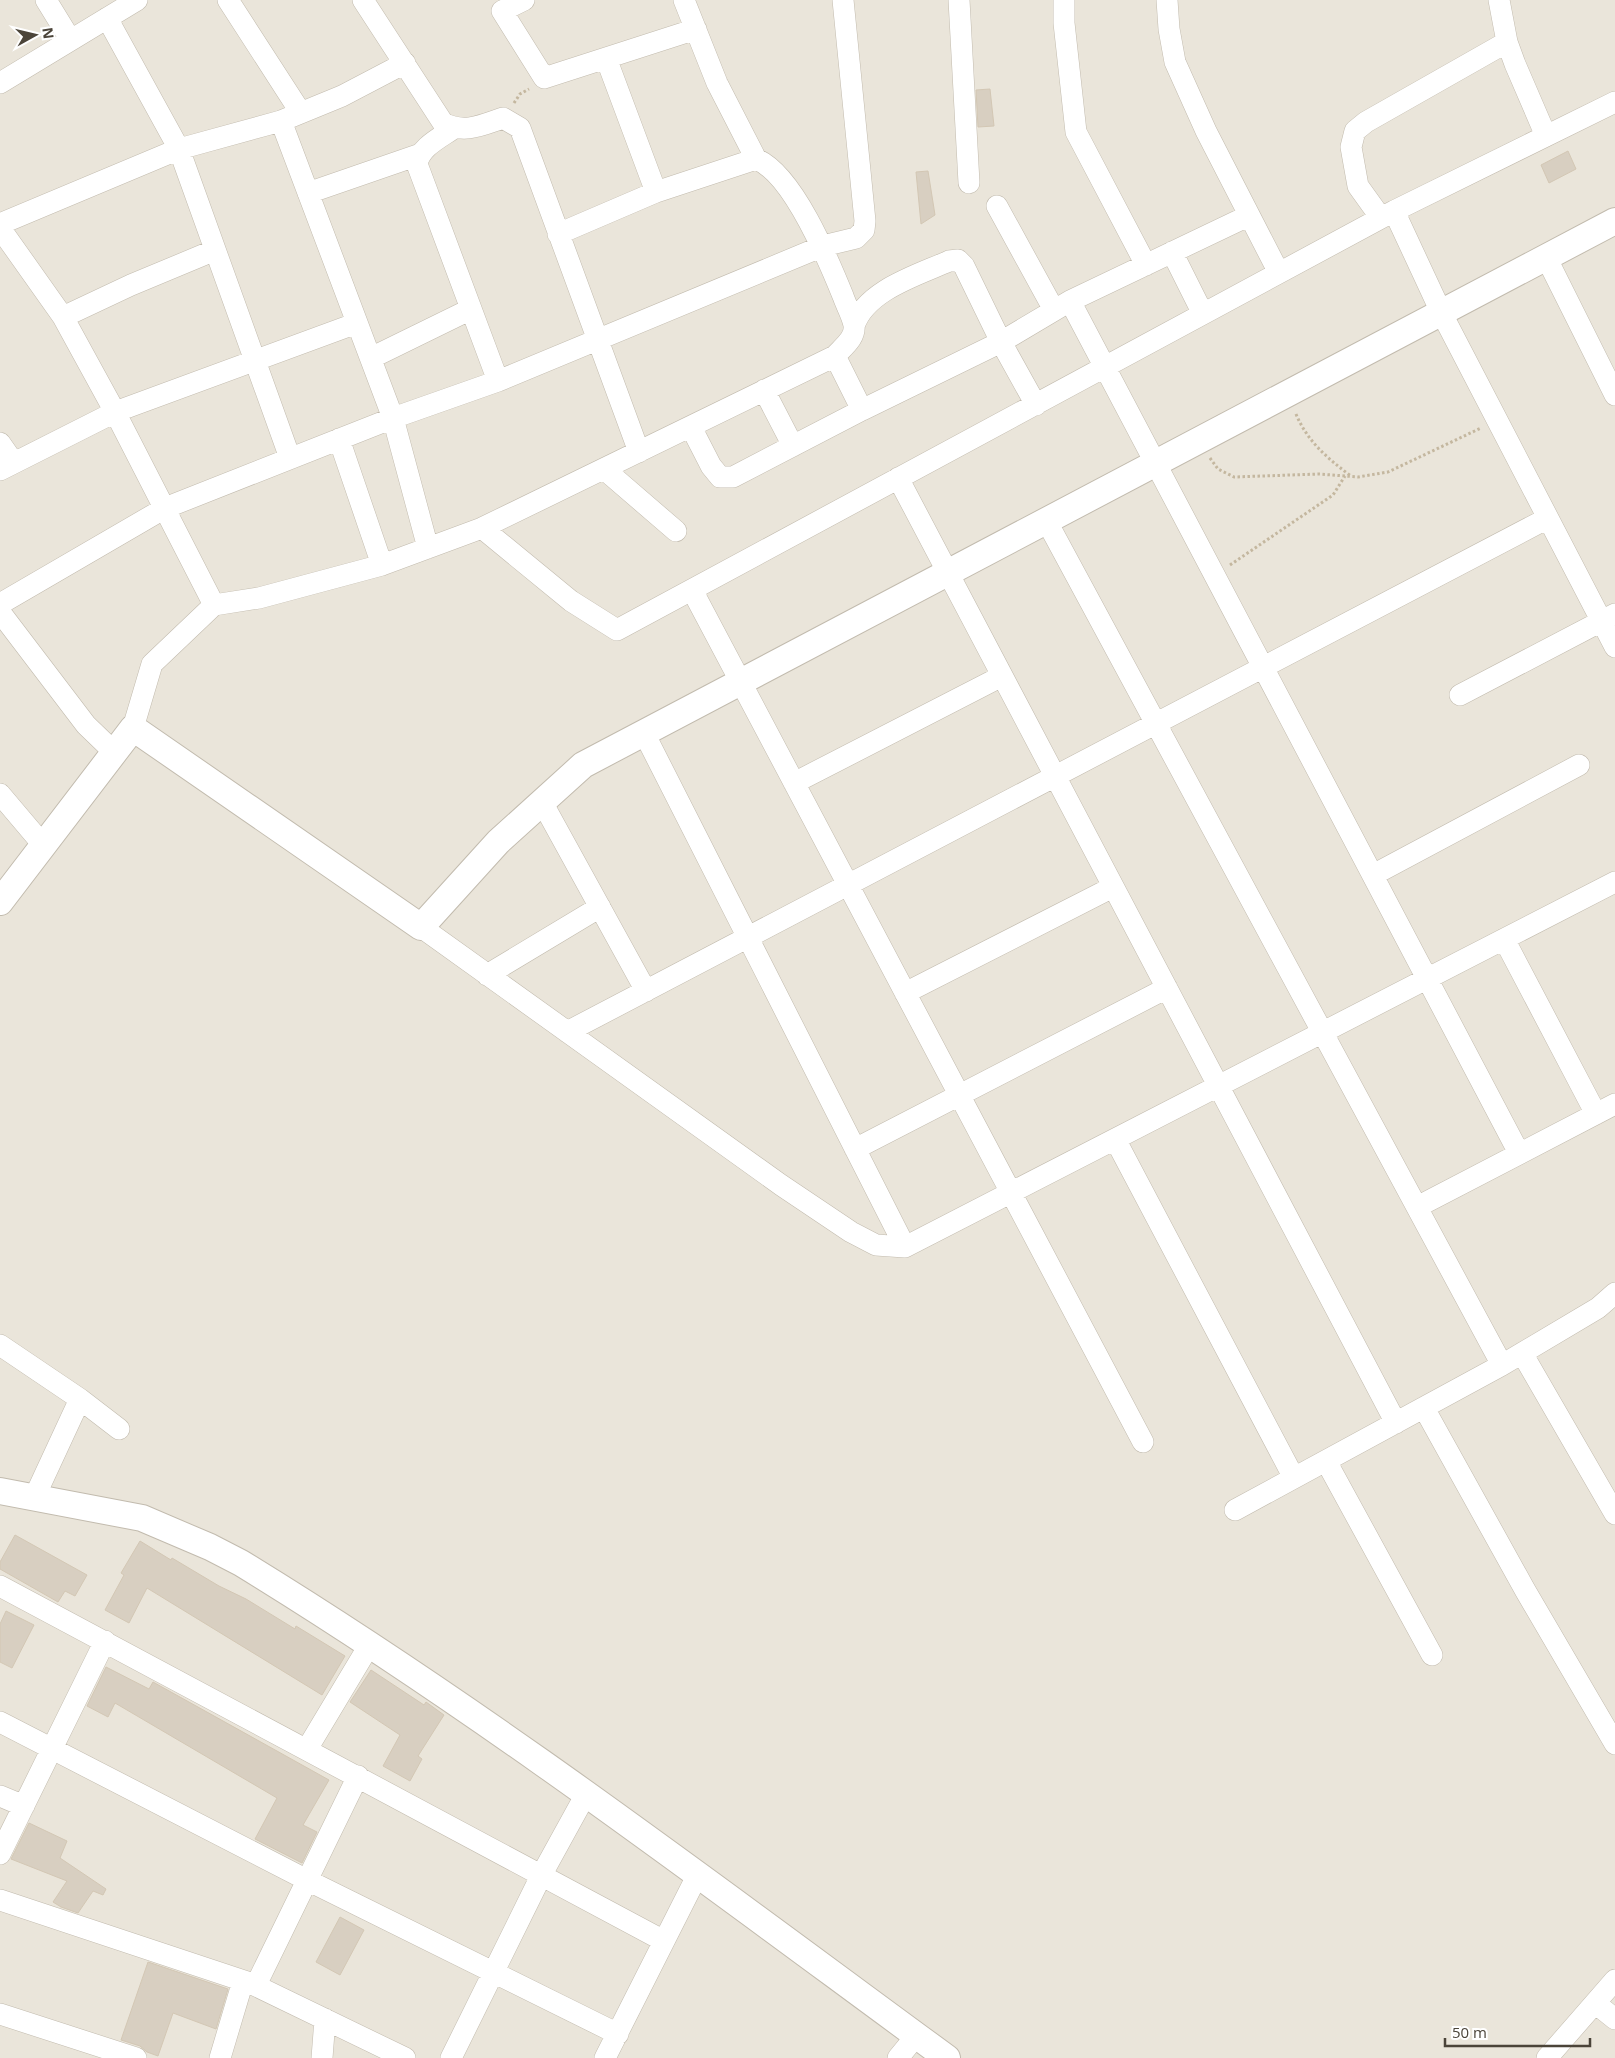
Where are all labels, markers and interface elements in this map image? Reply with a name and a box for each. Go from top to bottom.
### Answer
north arrow [10,10,60,60]
text: N [38,26,59,40]
scale bar [1445,2016,1590,2048]
text: 50 m [1452,2022,1487,2042]

